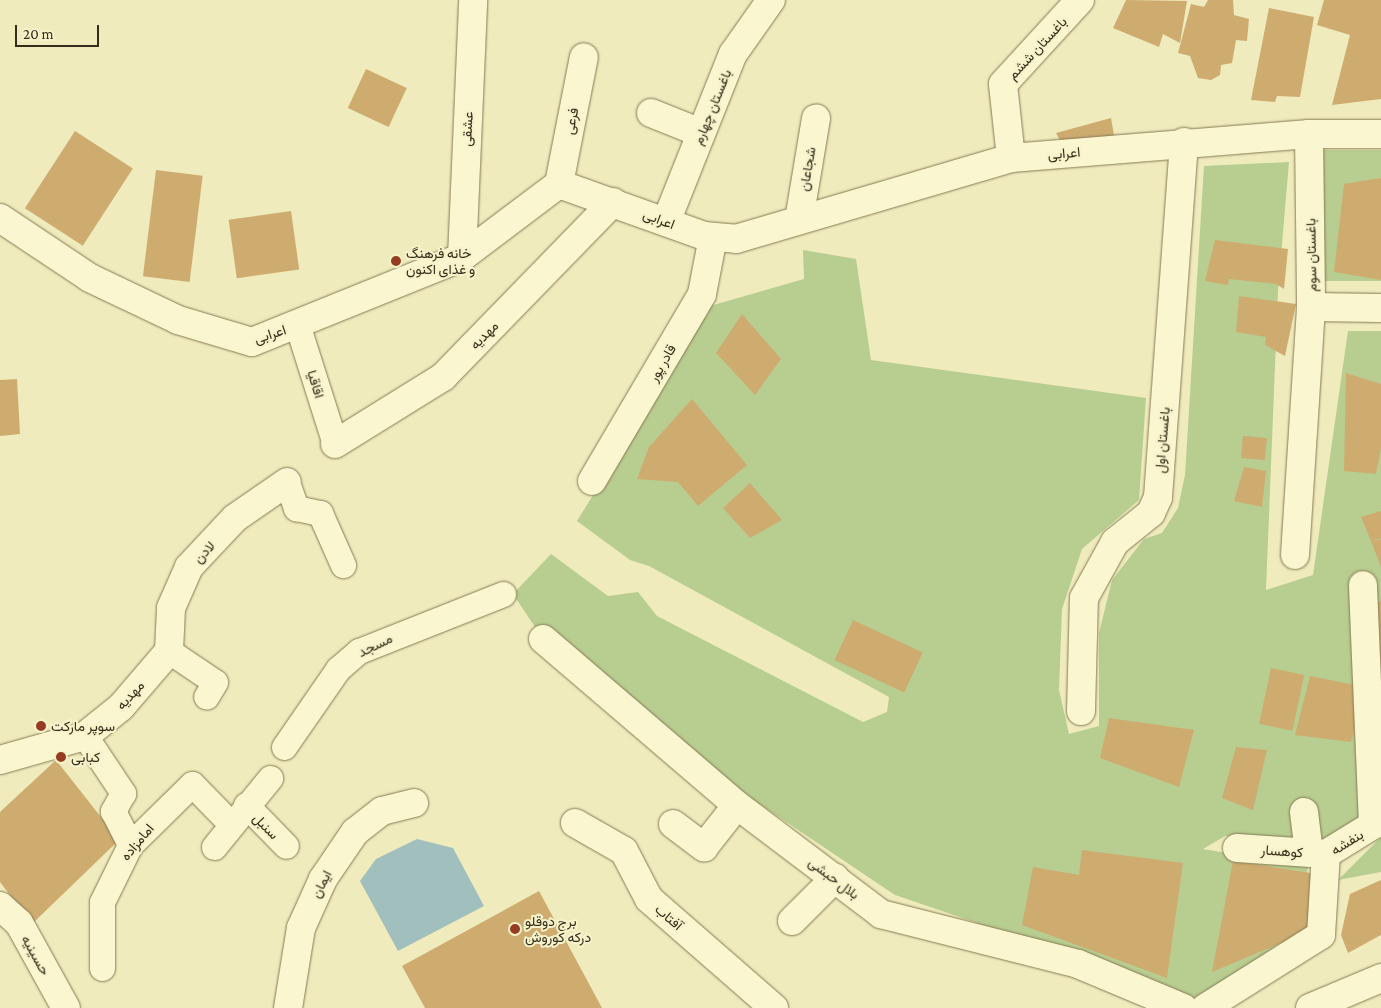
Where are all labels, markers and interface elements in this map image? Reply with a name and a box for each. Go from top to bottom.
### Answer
street label: باغستان ششم [1004,13,1070,83]
scale bar [18,15,101,47]
text: 20 m [23,26,54,42]
street label: باغستان چهارم [689,67,735,147]
street label: فرعی [560,106,582,136]
street label: عشقی [458,111,476,147]
street label: اعرابی [1047,143,1081,163]
street label: شجاعان [795,146,819,192]
street label: اعرابی [641,205,677,233]
street label: باغستان سوم [1302,218,1320,292]
place label: خانه فرهنگ و غذای اکنون [406,245,475,278]
marker: خانه فرهنگ و غذای اکنون [390,255,402,267]
street label: مهدیه [466,317,502,353]
street label: اعرابی [252,321,288,347]
street label: قادر پور [645,341,679,385]
street label: اقاقیا [304,368,328,400]
street label: باغستان اول [1151,406,1173,474]
street label: لادن [190,537,218,567]
street label: مسجد [355,629,395,661]
street label: مهدیه [112,677,148,713]
place label: سوپر مارکت [51,718,115,734]
marker: سوپر مارکت [35,720,47,732]
place label: کبابی [71,749,100,765]
marker: کبابی [55,751,67,763]
street label: سنبل [250,809,282,843]
street label: امامزاده [117,820,157,864]
street label: بنفشه [1328,826,1366,858]
street label: کوهسار [1260,841,1304,861]
street label: بلال حبشی [805,853,863,903]
street label: ایمان [307,867,335,901]
street label: آفتاب [652,901,686,933]
place label: برج دوقلو درکه کوروش [525,913,591,946]
marker: برج دوقلو درکه کوروش [509,923,521,935]
street label: حسینیه [18,932,54,978]

